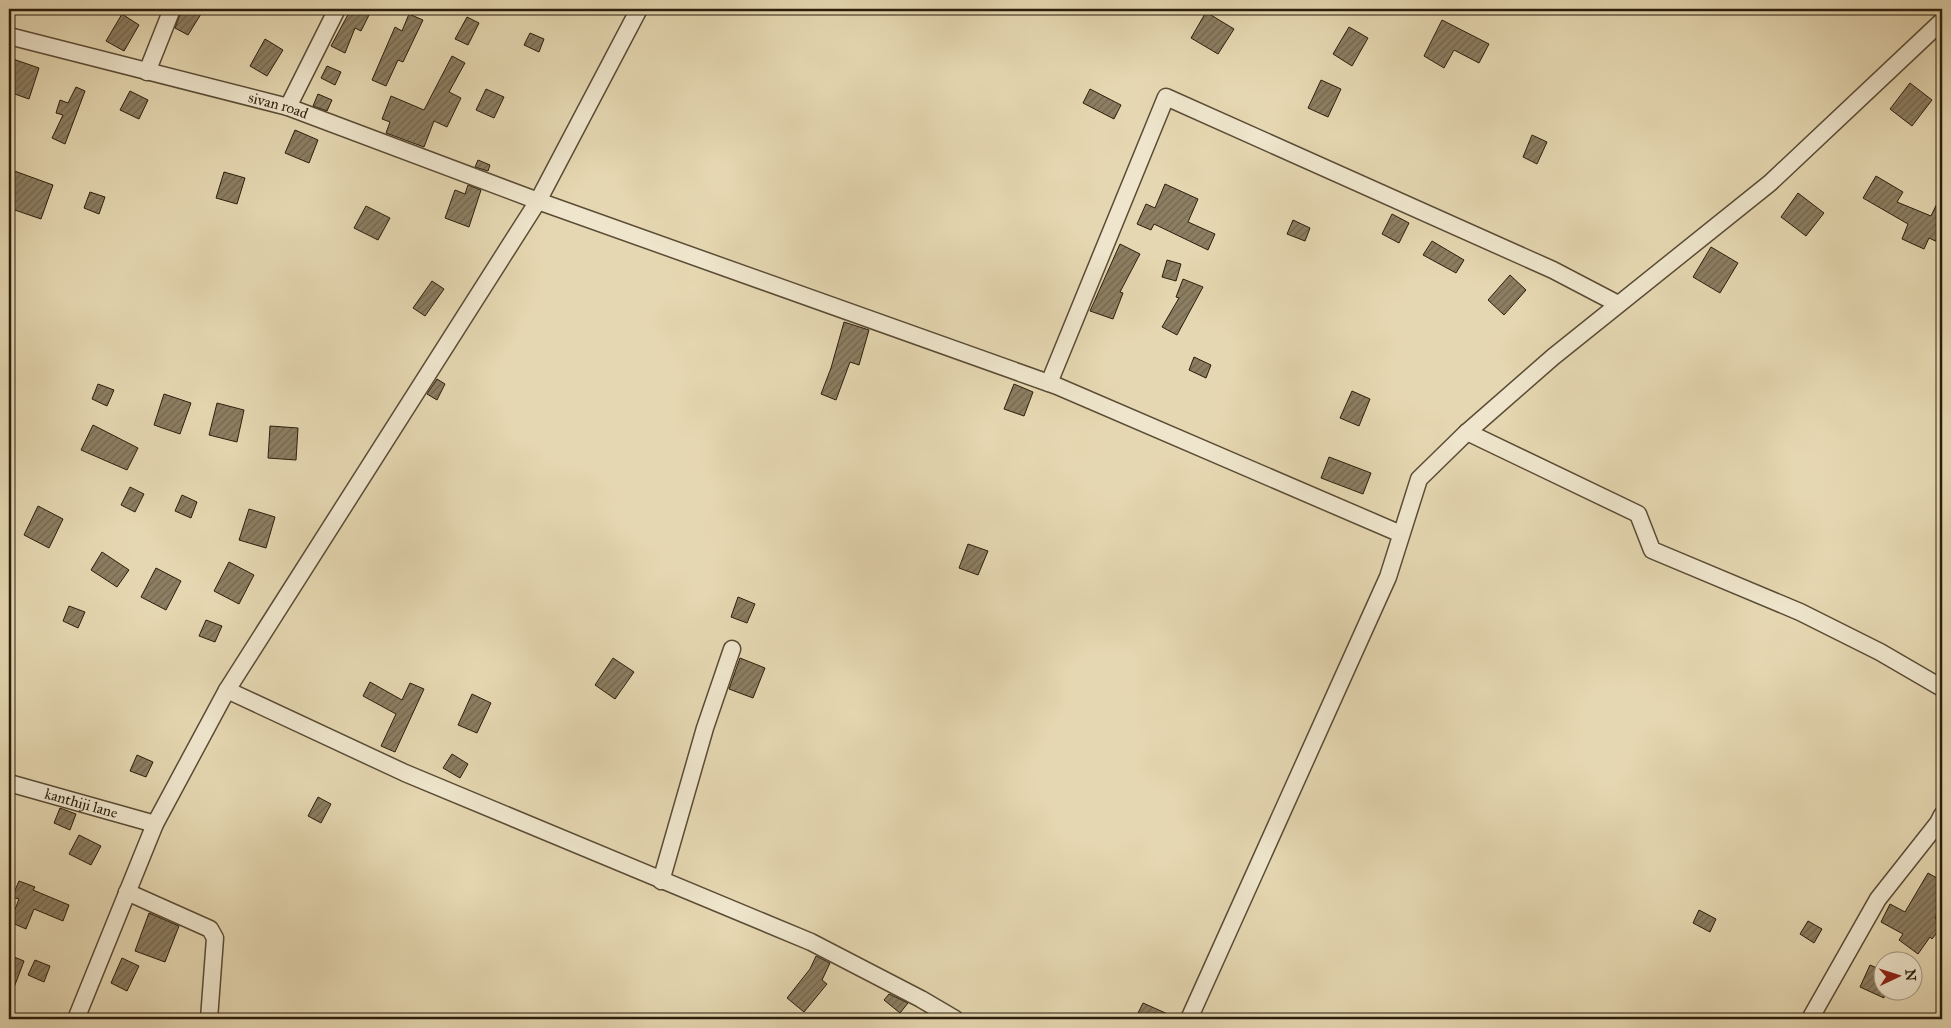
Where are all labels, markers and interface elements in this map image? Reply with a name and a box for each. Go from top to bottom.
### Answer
street label: sivan road [246,88,311,123]
street label: kanthiji lane [43,784,120,822]
north arrow [1874,950,1924,1000]
text: N [1902,969,1919,982]

